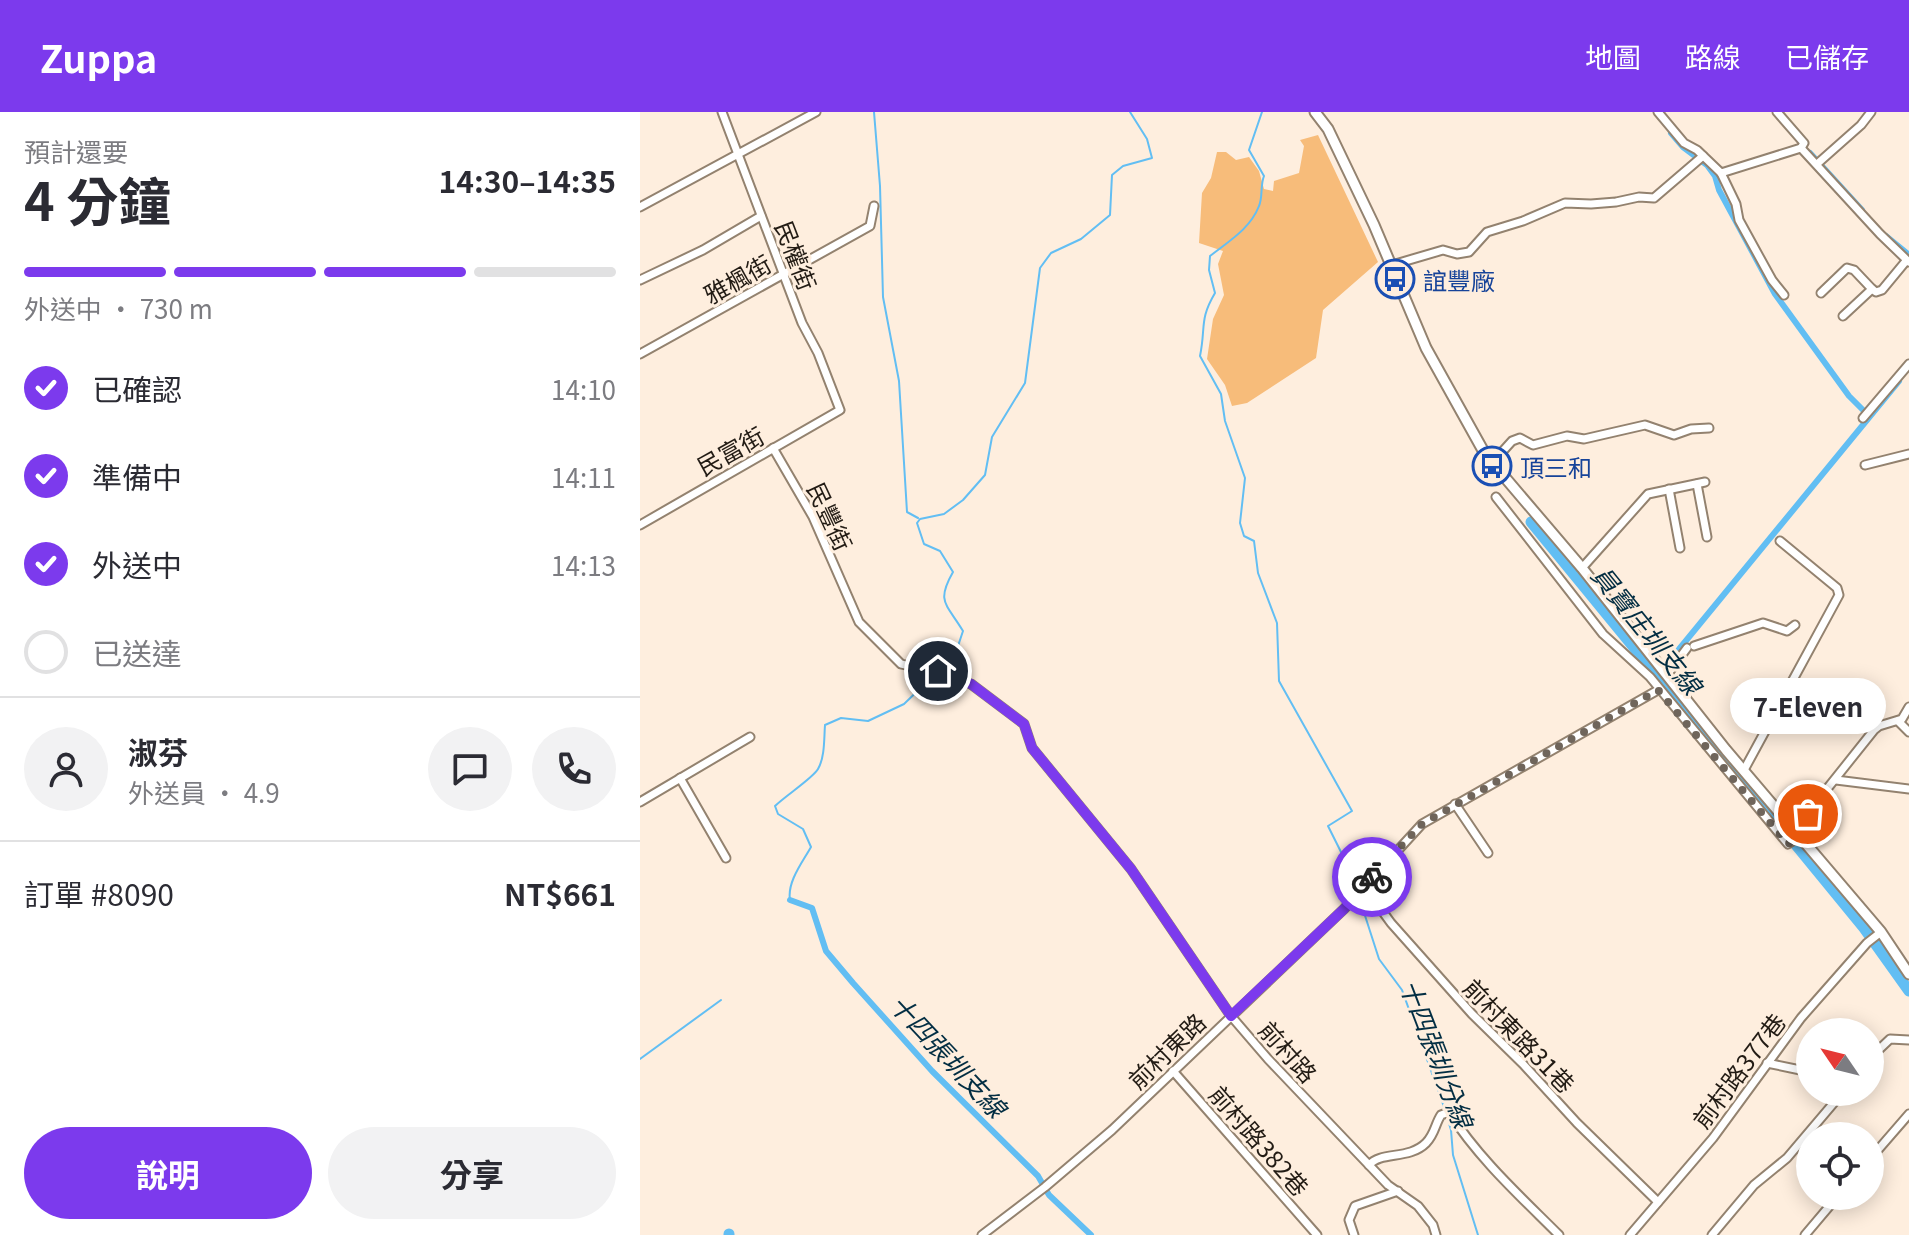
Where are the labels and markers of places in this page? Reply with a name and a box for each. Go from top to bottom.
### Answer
bus stop icon: 誼豐廠 [1374,258,1416,300]
place label: 誼豐廠 [1423,262,1495,297]
bus stop icon: 頂三和 [1471,445,1513,487]
place label: 頂三和 [1520,449,1592,484]
pin [904,637,972,705]
callout: 7-Eleven [1730,678,1886,734]
pin [1774,780,1842,848]

